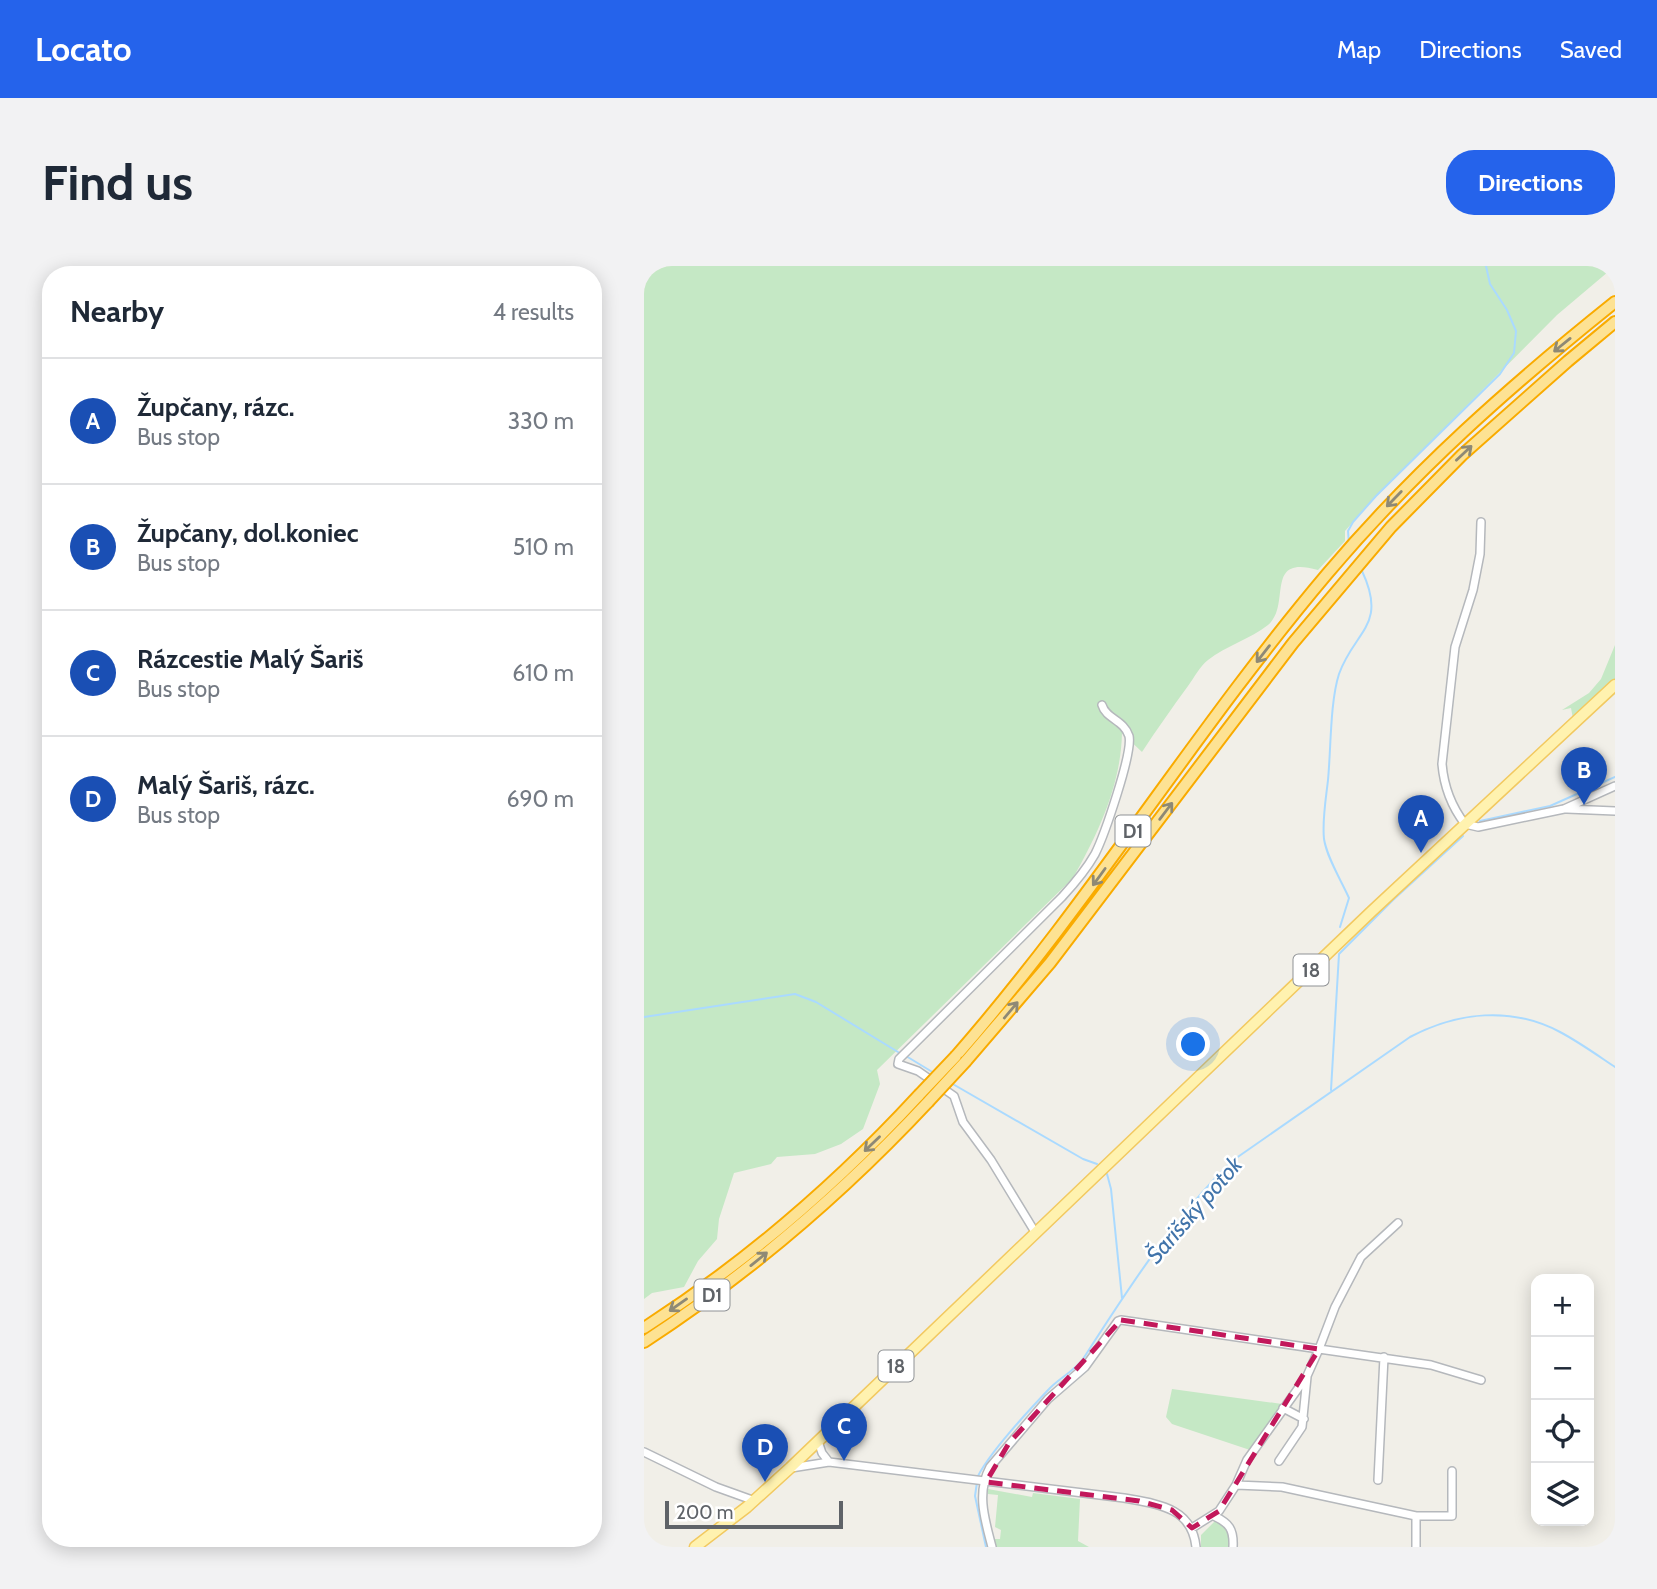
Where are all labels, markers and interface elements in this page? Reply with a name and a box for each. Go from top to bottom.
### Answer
text: Locato [35,29,131,69]
text: Map [1337,35,1381,64]
text: Directions [1419,35,1522,64]
text: Saved [1560,35,1622,64]
button: Directions [1446,150,1615,215]
text: Find us [42,153,193,212]
text: Nearby [70,293,164,330]
text: 4 results [493,298,574,326]
one-way arrow [1553,337,1571,352]
text: Župčany, rázc. [137,391,295,423]
text: A [86,407,100,435]
text: 330 m [508,407,574,435]
text: Bus stop [137,423,220,451]
one-way arrow [1455,444,1472,461]
one-way arrow [1386,490,1403,507]
text: Župčany, dol.koniec [137,517,359,549]
text: B [86,533,100,561]
text: 510 m [513,533,574,561]
text: Bus stop [137,549,220,577]
text: Rázcestie Malý Šariš [137,643,364,675]
one-way arrow [1255,645,1270,663]
text: C [86,659,100,687]
text: 610 m [512,659,574,687]
text: Bus stop [137,675,220,703]
pin: B [1561,747,1607,805]
text: Malý Šariš, rázc. [137,769,315,801]
text: D [85,785,101,813]
text: 690 m [506,785,574,813]
pin: A [1398,795,1444,853]
text: Bus stop [137,801,220,829]
one-way arrow [1158,802,1173,821]
road number: D1 [1116,816,1150,846]
one-way arrow [1092,867,1106,886]
road number: 18 [1294,954,1328,986]
one-way arrow [1003,1001,1019,1019]
your location [1176,1027,1210,1061]
one-way arrow [864,1135,881,1152]
water label: Šarišský potok [1139,1149,1249,1269]
one-way arrow [749,1251,767,1266]
map controls [1531,1274,1594,1526]
button: + [1531,1274,1594,1337]
road number: D1 [694,1280,730,1310]
one-way arrow [669,1298,689,1312]
button: − [1531,1337,1594,1400]
road number: 18 [878,1350,914,1382]
button: locate [1531,1400,1594,1463]
pin: C [821,1403,867,1461]
pin: D [742,1424,788,1482]
button: layers [1531,1463,1594,1526]
scale bar [665,1498,844,1530]
text: 200 m [676,1501,733,1524]

